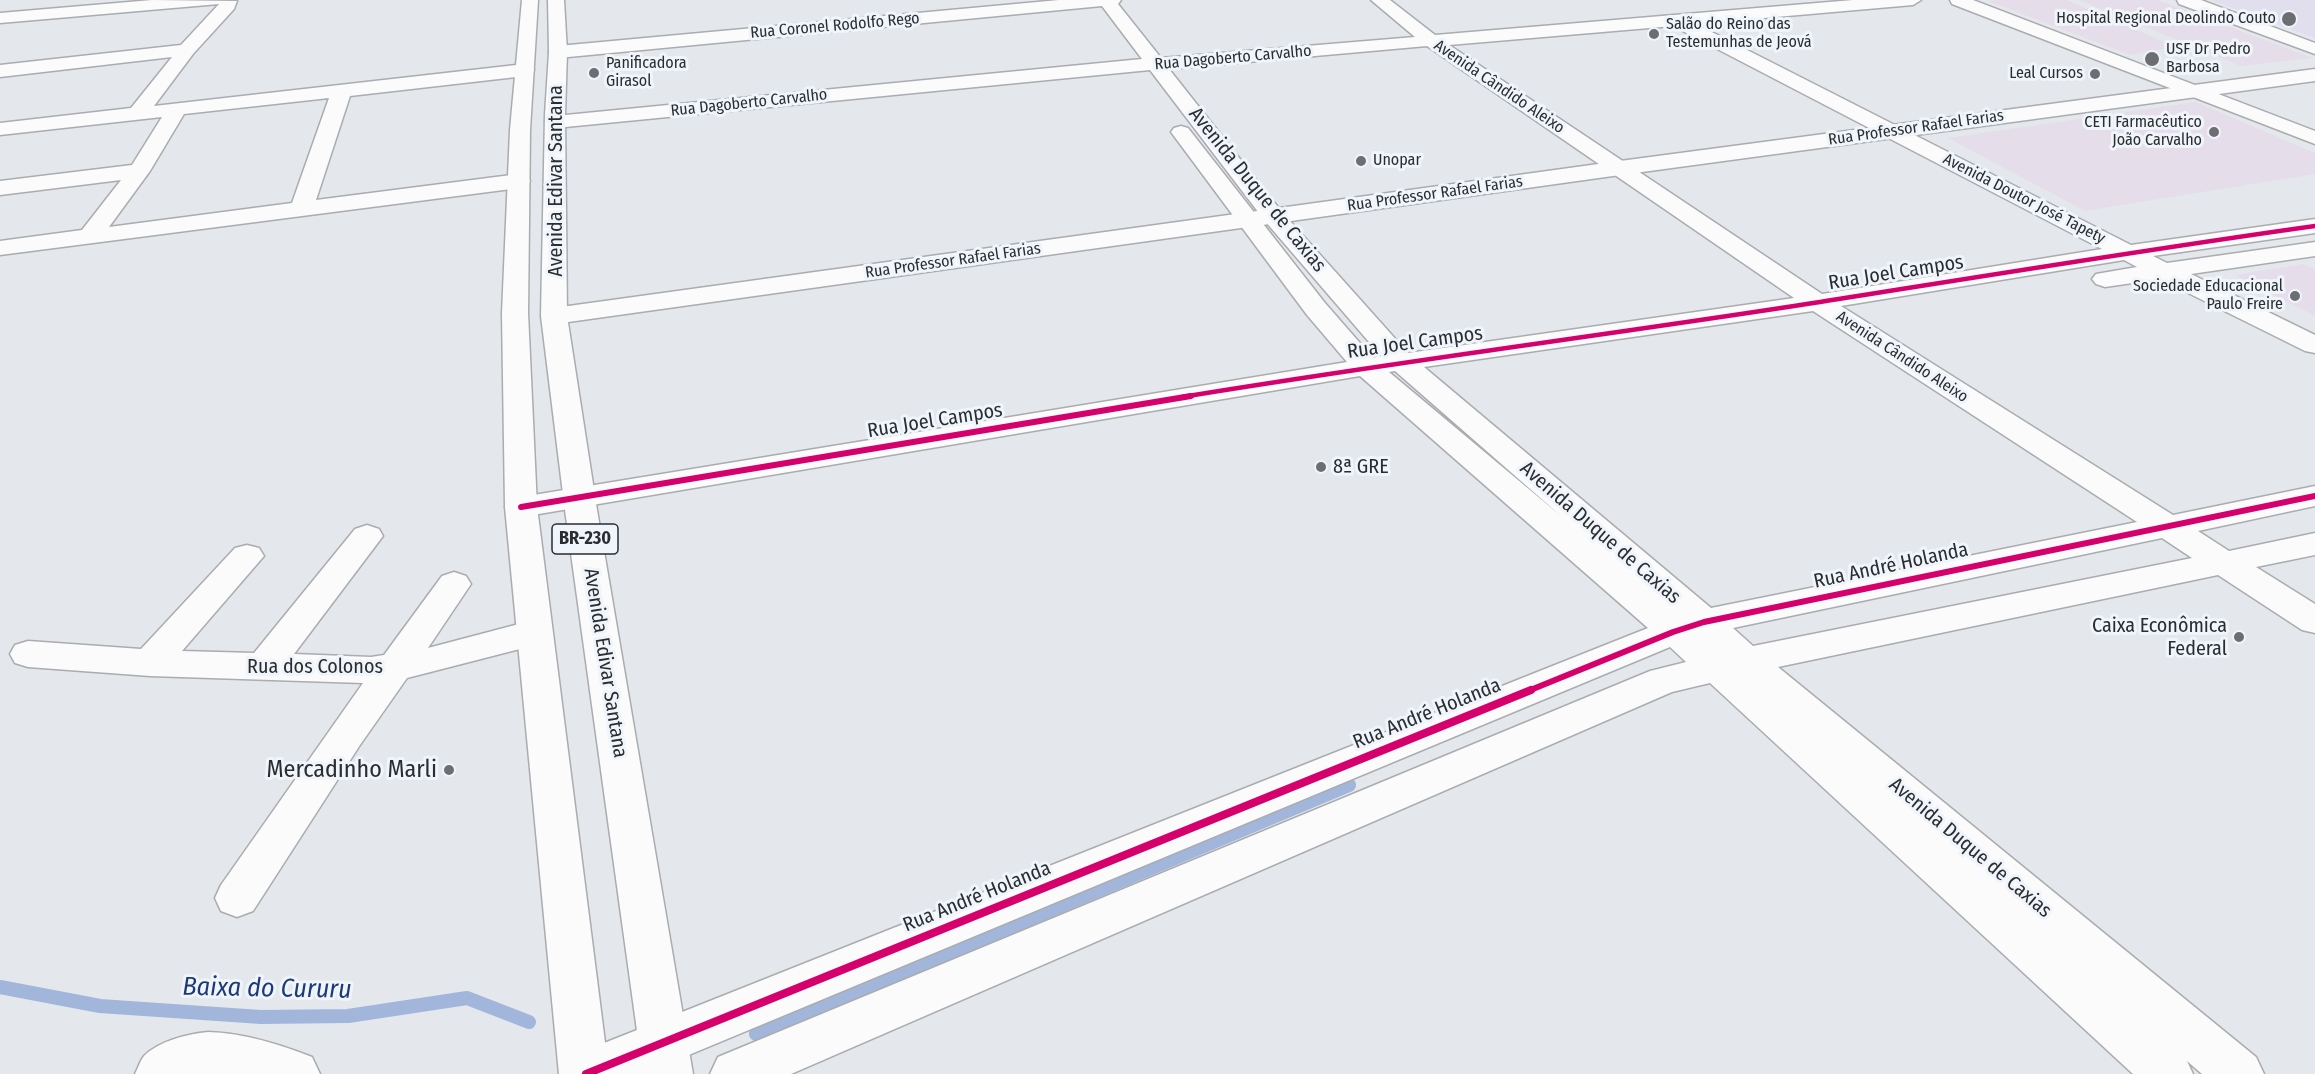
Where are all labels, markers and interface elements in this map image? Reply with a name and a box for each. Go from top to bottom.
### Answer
street label: Rua Coronel Rodolfo Rego [750,9,920,43]
place label: Hospital Regional Deolindo Couto [2056,9,2276,29]
marker: Hospital Regional Deolindo Couto [2280,10,2298,28]
place label: Salão do Reino das Testemunhas de Jeová [1666,15,1812,53]
marker: Salão do Reino das Testemunhas de Jeová [1647,27,1661,41]
street label: Avenida Cândido Aleixo [1430,36,1568,138]
place label: USF Dr Pedro Barbosa [2166,40,2251,78]
street label: Rua Dagoberto Carvalho [1154,42,1312,74]
marker: USF Dr Pedro Barbosa [2143,50,2161,68]
place label: Panificadora Girasol [606,54,687,92]
place label: Leal Cursos [2009,64,2083,84]
marker: Panificadora Girasol [587,66,601,80]
marker: Leal Cursos [2088,67,2102,81]
street label: Avenida Edivar Santana [544,85,568,277]
street label: Rua Dagoberto Carvalho [670,85,828,121]
street label: Avenida Duque de Caxias [1183,103,1331,277]
street label: Rua Professor Rafael Farias [1827,106,2005,150]
place label: CETI Farmacêutico João Carvalho [2084,113,2202,151]
marker: CETI Farmacêutico João Carvalho [2207,125,2221,139]
street label: Avenida Doutor José Tapety [1940,150,2108,248]
place label: Unopar [1373,151,1421,171]
marker: Unopar [1354,154,1368,168]
street label: Rua Professor Rafael Farias [1346,172,1524,216]
street label: Rua Professor Rafael Farias [864,239,1042,283]
street label: Rua Joel Campos [1827,250,1965,296]
place label: Sociedade Educacional Paulo Freire [2133,277,2283,315]
marker: Sociedade Educacional Paulo Freire [2288,289,2302,303]
street label: Avenida Cândido Aleixo [1832,307,1972,407]
street label: Rua Joel Campos [1346,322,1484,364]
street label: Rua Joel Campos [866,398,1004,444]
place label: 8ª GRE [1333,455,1389,479]
street label: Avenida Duque de Caxias [1515,457,1685,609]
marker: 8ª GRE [1314,460,1328,474]
road number: BR-230 [552,524,618,554]
street label: Rua André Holanda [1812,538,1970,594]
street label: Avenida Edivar Santana [578,566,632,760]
place label: Caixa Econômica Federal [2092,614,2227,661]
marker: Caixa Econômica Federal [2232,630,2246,644]
street label: Rua dos Colonos [247,655,383,679]
street label: Rua André Holanda [1350,673,1504,755]
place label: Mercadinho Marli [267,756,437,784]
marker: Mercadinho Marli [442,763,456,777]
street label: Avenida Duque de Caxias [1884,773,2056,923]
street label: Rua André Holanda [900,856,1054,938]
water label: Baixa do Cururu [182,972,352,1006]

